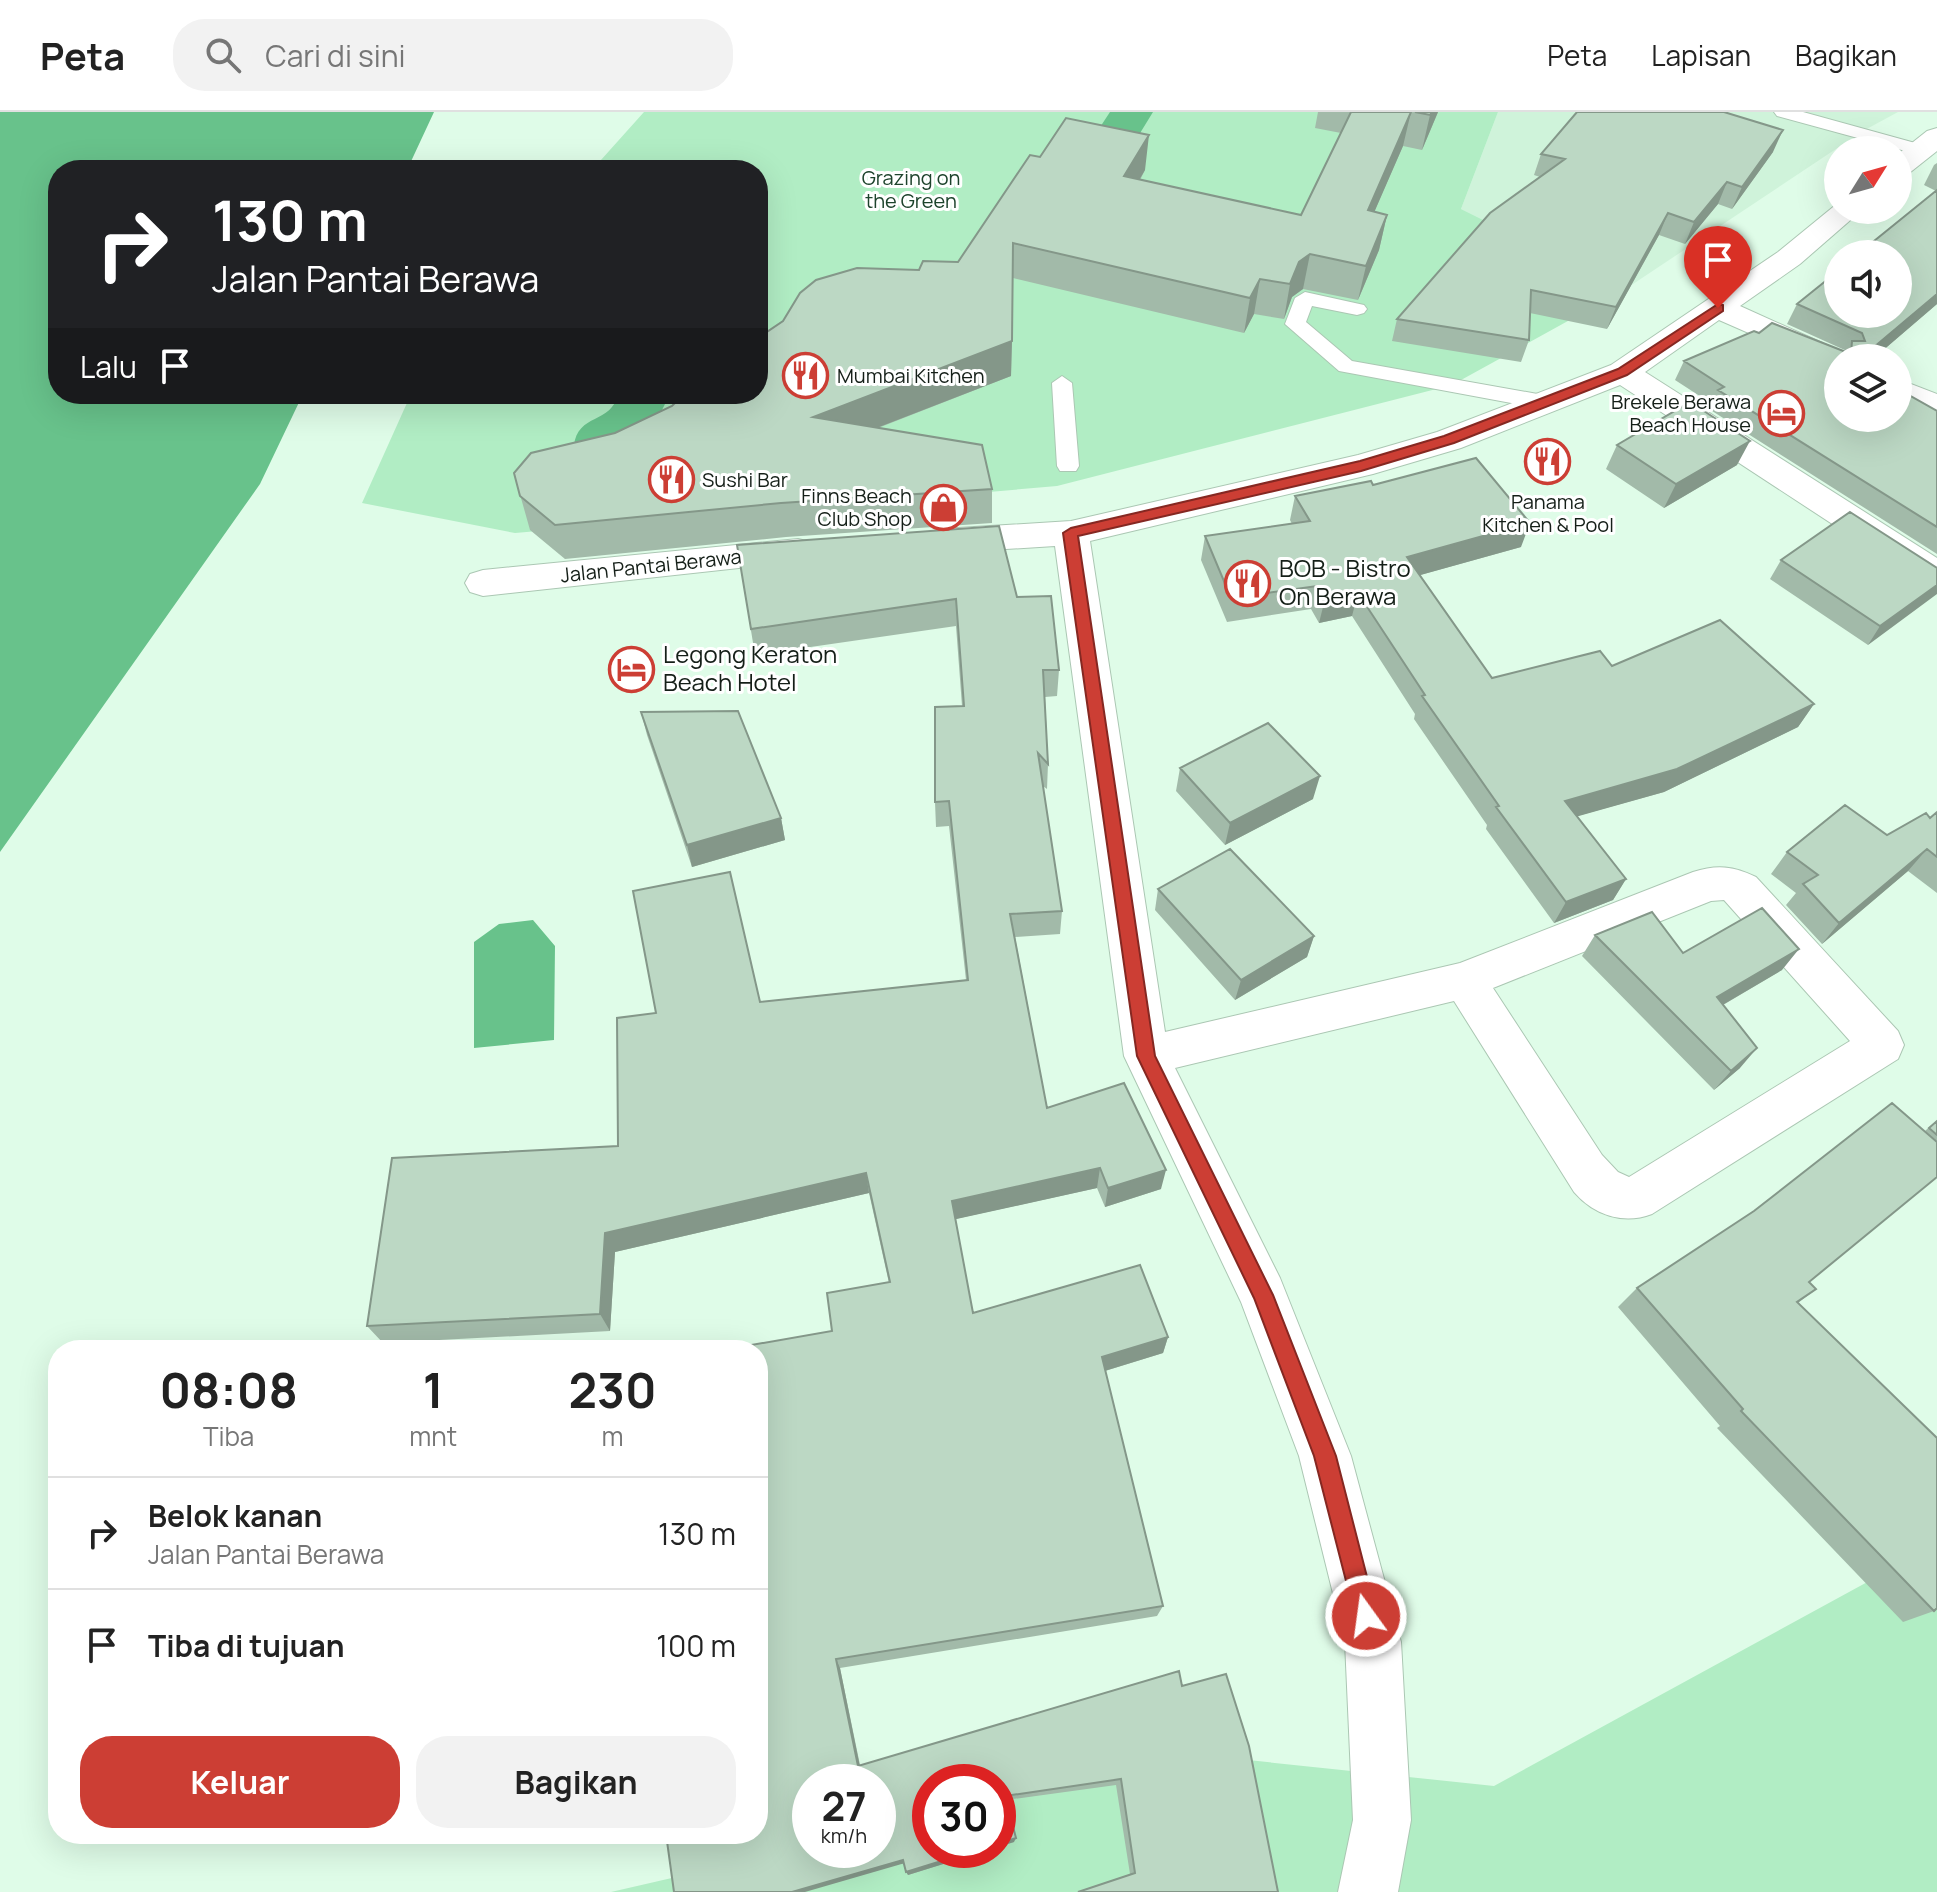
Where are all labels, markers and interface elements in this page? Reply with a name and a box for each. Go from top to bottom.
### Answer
search box [173,19,733,91]
text: Peta [40,29,125,81]
icon: search [201,33,245,77]
text: Cari di sini [265,35,405,76]
text: Peta [1547,36,1607,74]
text: Lapisan [1651,36,1751,74]
text: Bagikan [1795,36,1897,74]
north arrow [1824,136,1912,224]
map controls [1824,136,1912,432]
park label: Grazing on the Green [862,164,960,214]
text: 130 m [212,181,368,258]
icon: right [80,192,184,296]
pin [1684,226,1752,308]
icon: arrive [1696,238,1740,282]
button: sound [1824,240,1912,328]
text: Jalan Pantai Berawa [212,254,539,303]
icon: arrive [153,344,197,388]
button: layers [1824,344,1912,432]
text: Lalu [80,346,137,387]
restaurant icon: Mumbai Kitchen [782,352,830,400]
place label: Mumbai Kitchen [837,362,985,389]
place label: Brekele Berawa Beach House [1611,388,1751,438]
hotel icon: Brekele Berawa Beach House [1758,390,1806,438]
restaurant icon: Panama Kitchen & Pool [1524,438,1572,486]
restaurant icon: Sushi Bar [647,456,695,504]
place label: Sushi Bar [702,466,788,493]
place label: Finns Beach Club Shop [801,482,912,532]
shop icon: Finns Beach Club Shop [919,483,967,531]
place label: Panama Kitchen & Pool [1482,488,1614,538]
street label: Jalan Pantai Berawa [559,543,743,588]
place label: BOB - Bistro On Berawa [1279,551,1411,612]
restaurant icon: BOB - Bistro On Berawa [1224,559,1272,607]
place label: Legong Keraton Beach Hotel [663,637,837,698]
hotel icon: Legong Keraton Beach Hotel [608,645,656,693]
text: 08:08 [159,1357,298,1422]
text: 1 [423,1357,444,1422]
text: 230 [569,1357,657,1422]
text: Tiba [203,1418,254,1454]
text: mnt [409,1418,457,1454]
text: m [602,1418,624,1454]
text: Belok kanan [148,1495,322,1536]
icon: right [80,1511,124,1555]
text: 130 m [658,1513,736,1554]
text: Jalan Pantai Berawa [148,1536,384,1572]
position arrow [1324,1574,1408,1658]
icon: arrive [80,1623,124,1667]
text: Tiba di tujuan [148,1625,345,1666]
text: 100 m [656,1625,736,1666]
button: Keluar [80,1736,400,1828]
button: Bagikan [416,1736,736,1828]
speed limit sign: 30 [912,1764,1016,1868]
text: 27 [821,1778,867,1833]
text: km/h [821,1822,867,1849]

